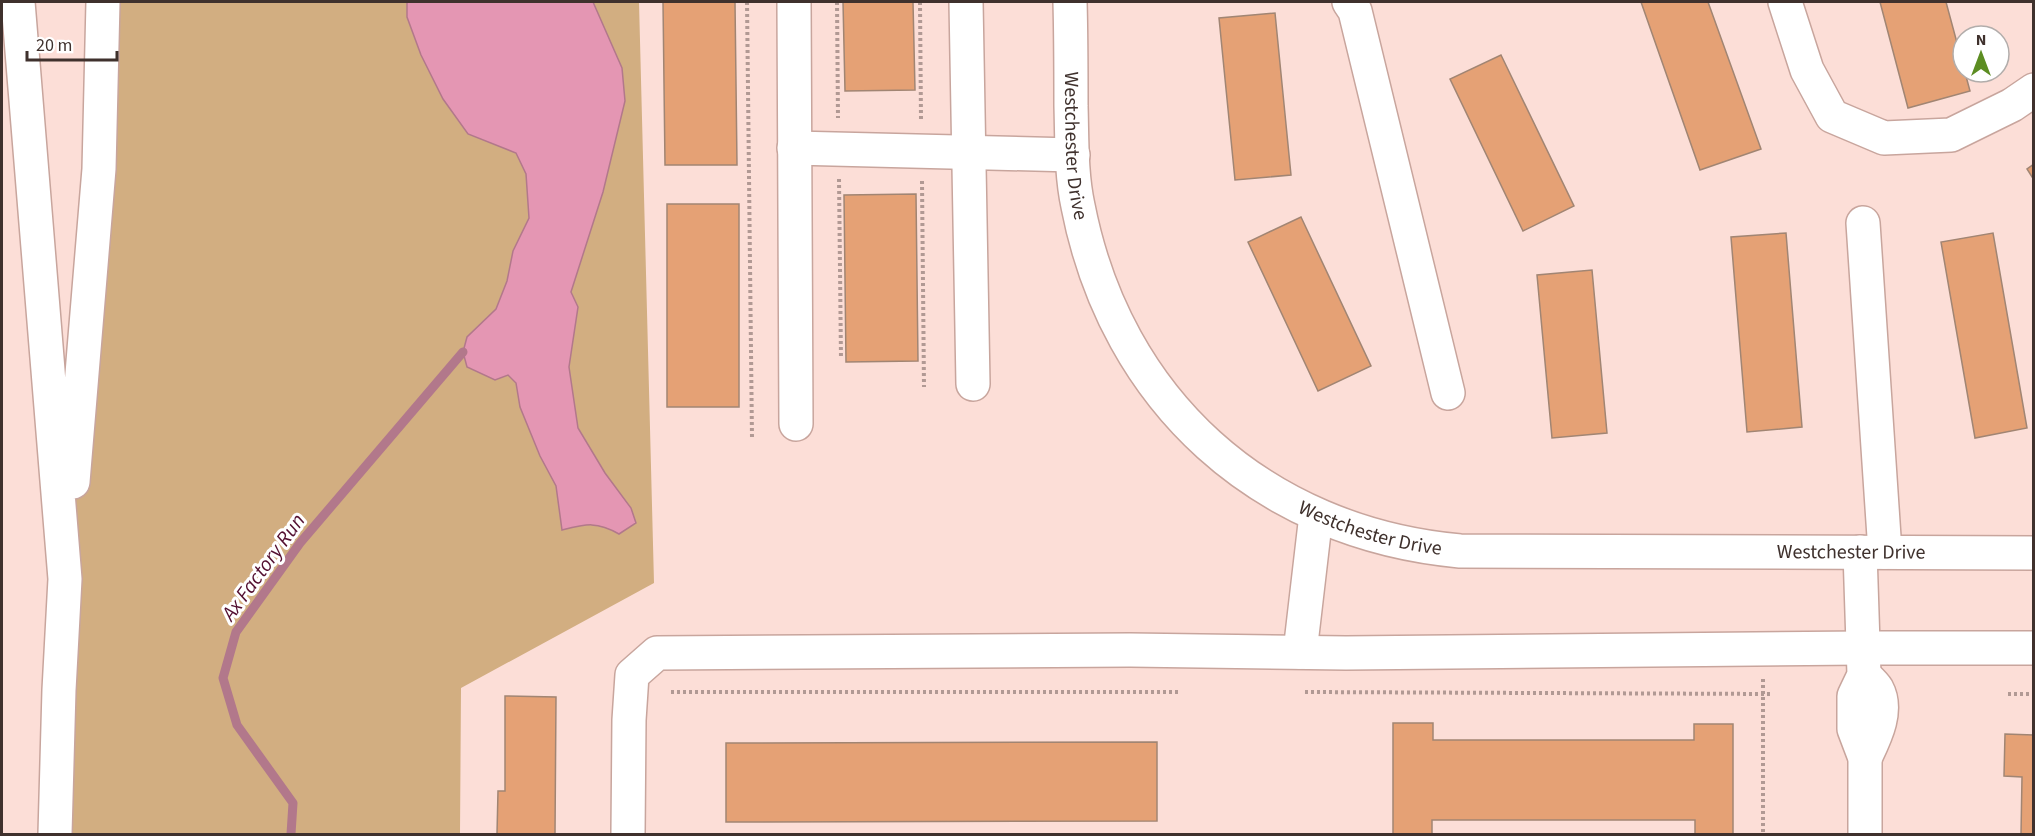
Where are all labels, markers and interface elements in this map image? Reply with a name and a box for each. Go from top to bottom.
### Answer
scale bar [27,24,117,62]
north arrow [1951,24,2011,84]
text: N [1976,29,1986,51]
text: 20 m [36,33,72,58]
street label: Westchester Drive [1057,72,1095,223]
street label: Westchester Drive [1294,494,1444,563]
water label: Ax Factory Run [213,507,312,628]
street label: Westchester Drive [1777,538,1926,567]

